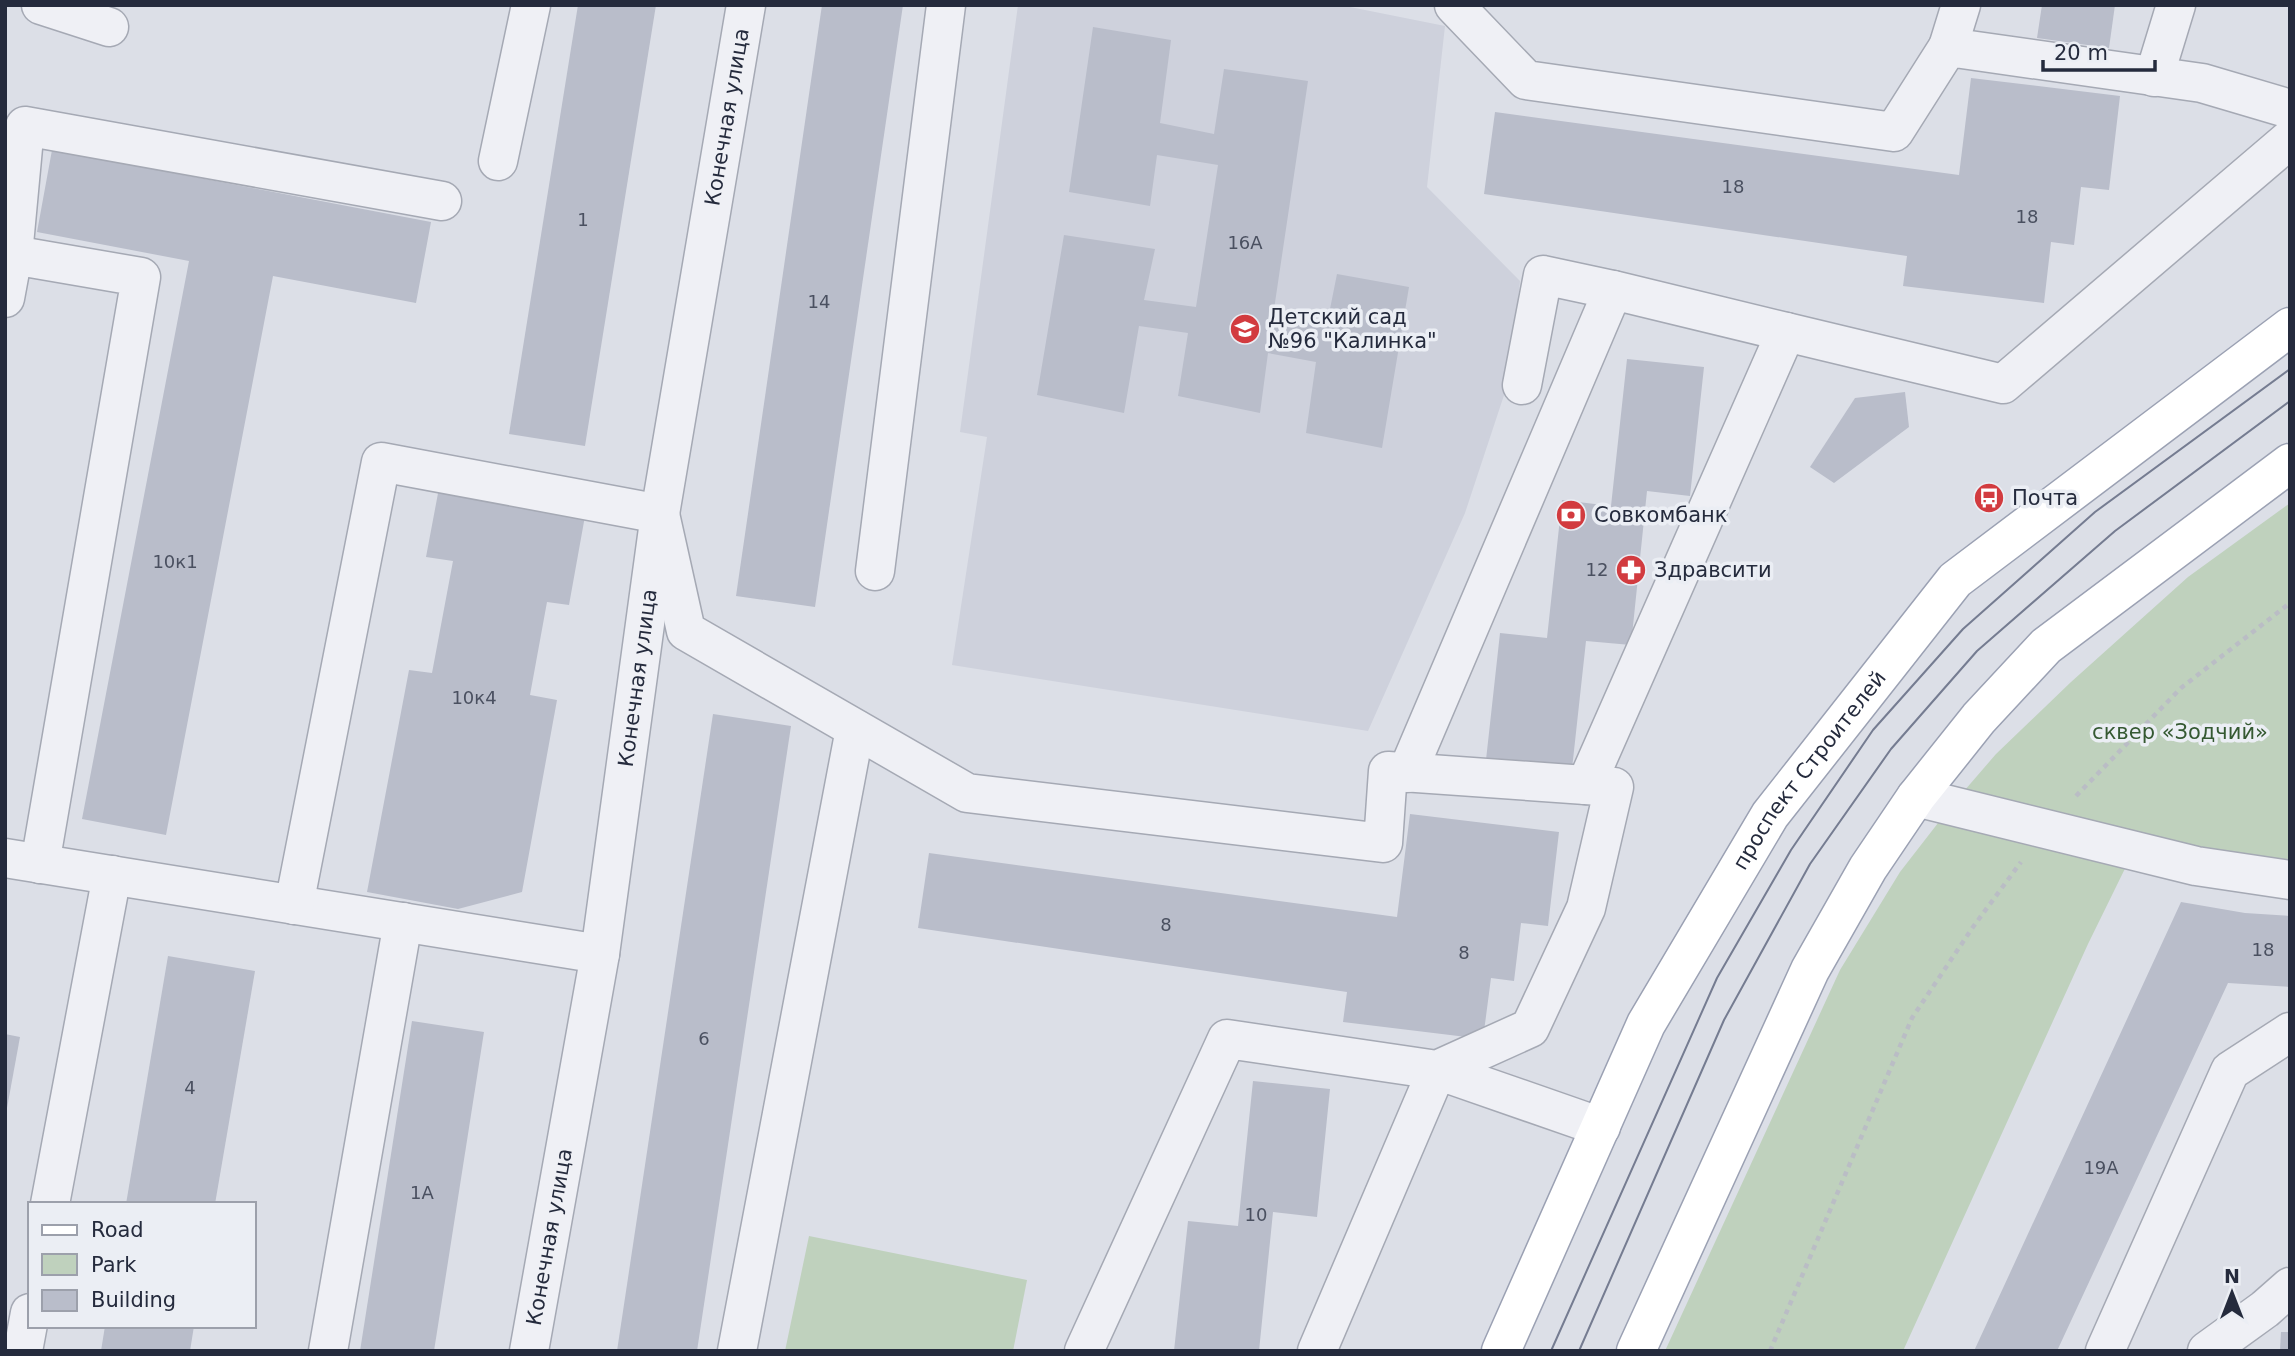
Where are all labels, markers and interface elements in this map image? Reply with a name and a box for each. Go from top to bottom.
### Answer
street label: Конечная улица [700,27,754,207]
scale bar [2043,28,2155,72]
text: 20 m [2054,41,2108,65]
house number: 18 [1722,176,1744,197]
house number: 18 [2016,206,2038,227]
house number: 1 [577,209,589,230]
house number: 16А [1227,232,1263,253]
house number: 14 [808,291,830,312]
place label: Детский сад №96 "Калинка" [1268,305,1437,353]
school or university icon: Детский сад №96 "Калинка" [1228,312,1262,346]
bus stop icon: Почта [1972,481,2006,515]
place label: Почта [2012,486,2078,510]
bank icon: Совкомбанк [1554,498,1588,532]
place label: Совкомбанк [1594,503,1728,527]
house number: 10к1 [152,551,198,572]
pharmacy icon: Здравсити [1614,553,1648,587]
place label: Здравсити [1654,558,1772,582]
house number: 12 [1586,559,1608,580]
street label: Конечная улица [614,587,662,768]
street label: проспект Строителей [1728,666,1891,874]
house number: 10к4 [451,687,497,708]
park label: сквер «Зодчий» [2092,720,2268,744]
house number: 8 [1160,914,1172,935]
house number: 18 [2252,939,2274,960]
house number: 8 [1458,942,1470,963]
house number: 6 [698,1028,710,1049]
house number: 4 [184,1077,196,1098]
street label: Конечная улица [522,1146,577,1327]
house number: 19А [2083,1157,2119,1178]
house number: 1А [410,1182,435,1203]
legend [28,1202,256,1328]
house number: 10 [1245,1204,1267,1225]
text: Road [91,1218,144,1242]
text: Park [91,1253,137,1277]
north arrow [2197,1258,2267,1328]
text: N [2224,1265,2240,1287]
text: Building [91,1288,176,1312]

